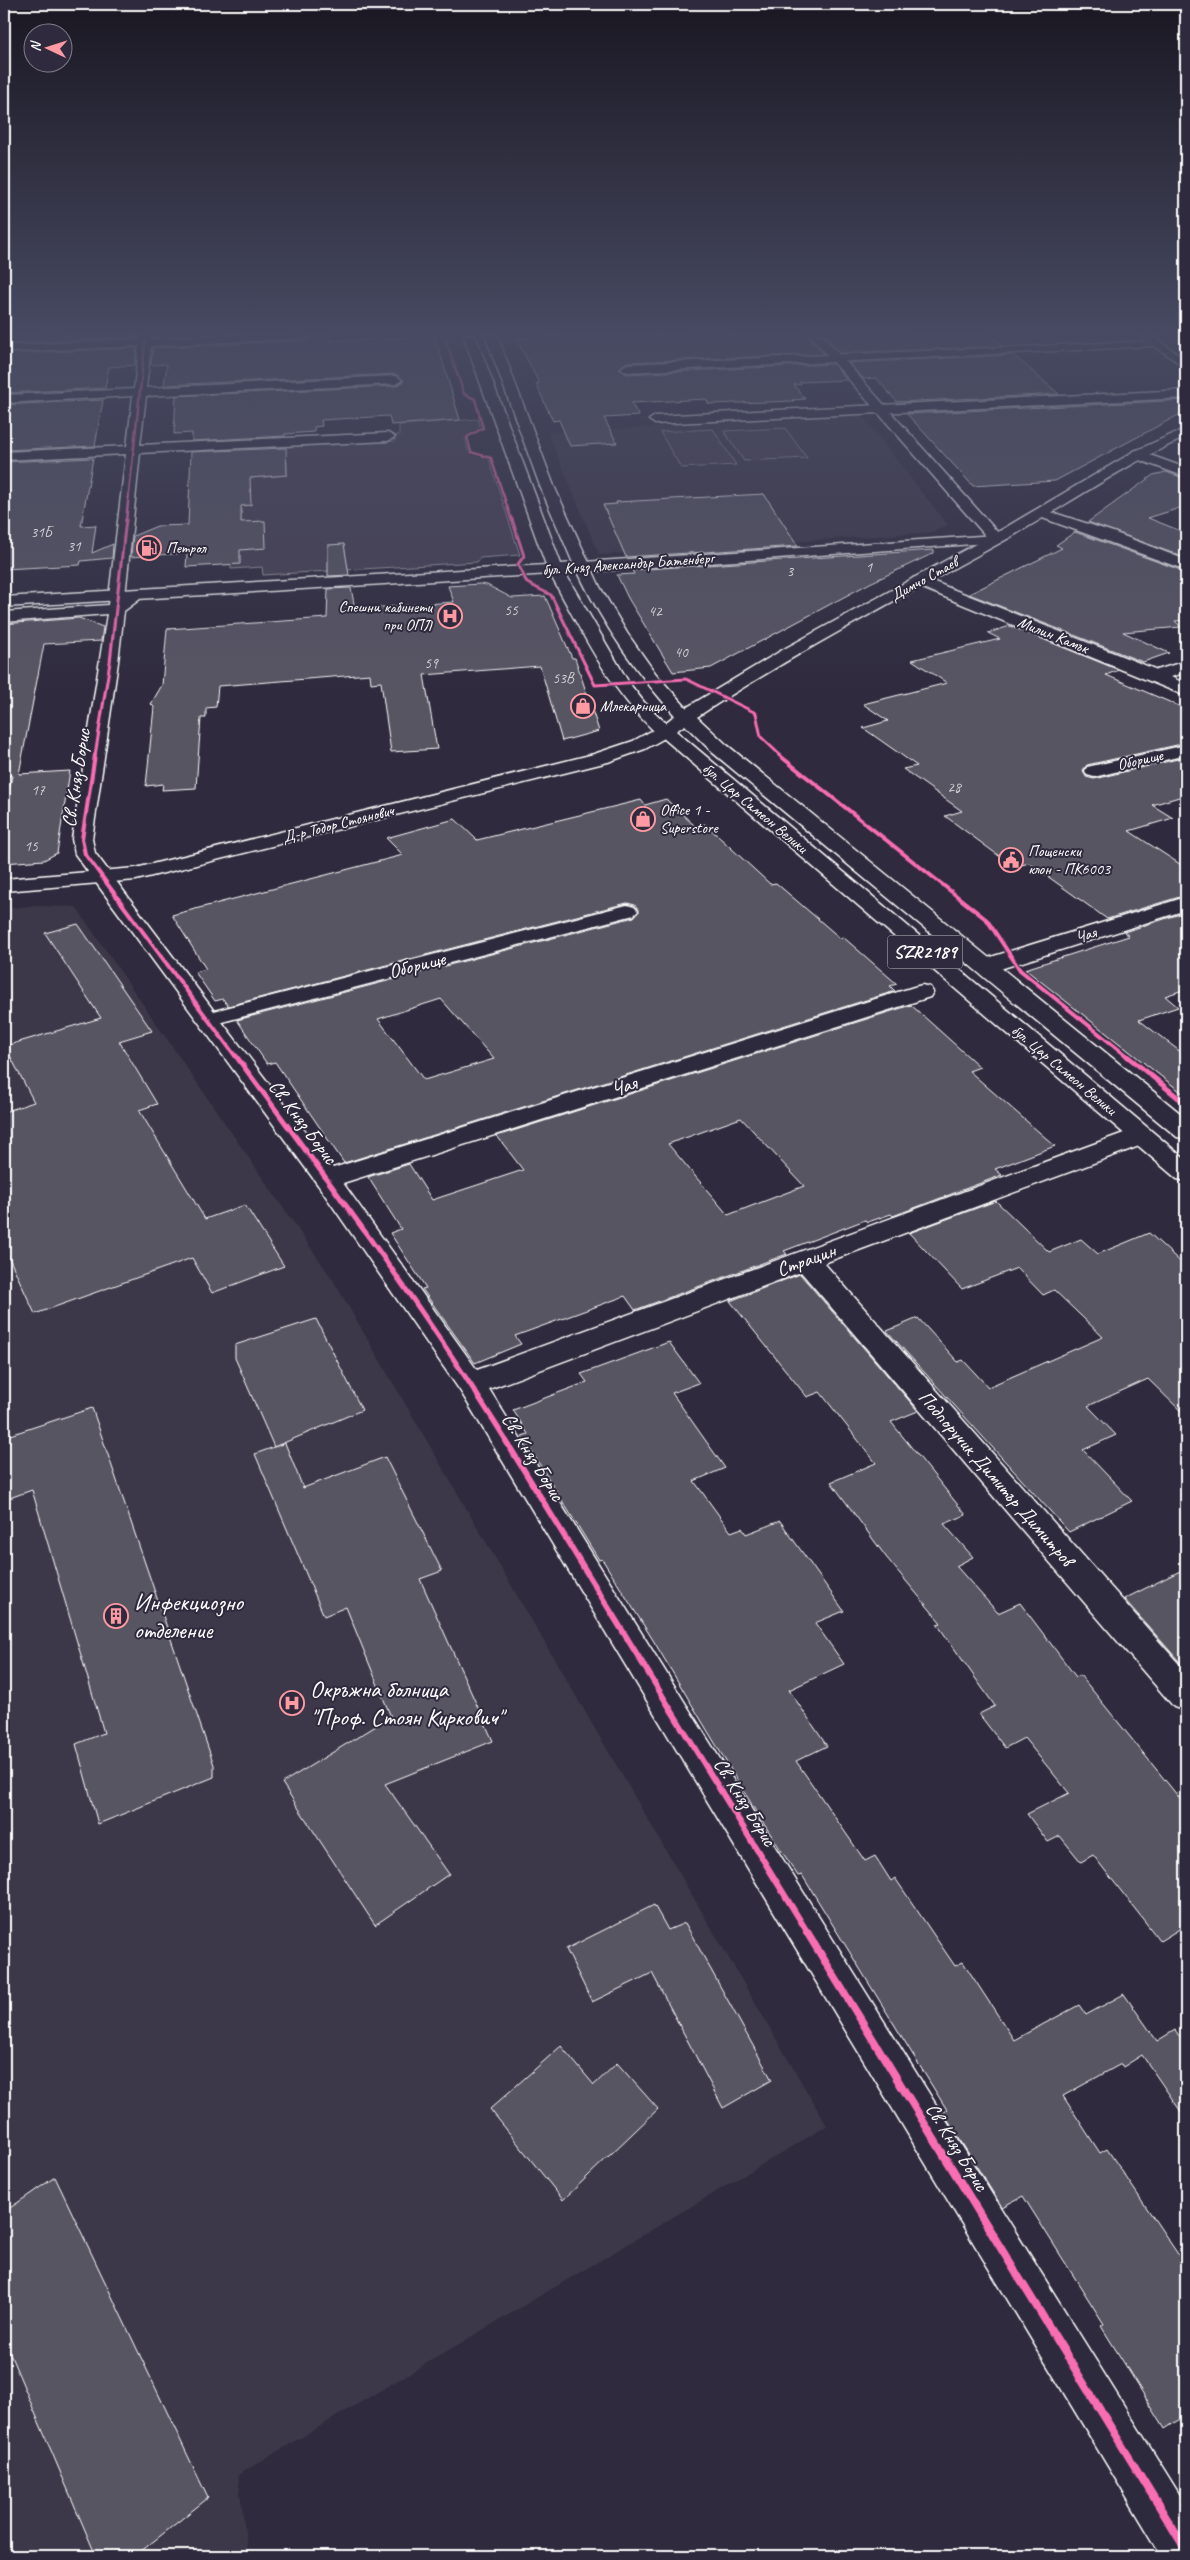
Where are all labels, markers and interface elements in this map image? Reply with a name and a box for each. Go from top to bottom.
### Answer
north arrow [22,22,72,72]
text: N [27,40,44,52]
house number: 31Б [30,523,54,542]
fuel station icon: Петрол [136,535,162,561]
house number: 31 [67,537,82,556]
place label: Петрол [166,538,207,558]
street label: бул. Княз Александър Батенберг [542,548,717,580]
street label: Димчо Стаев [887,550,965,606]
house number: 1 [866,558,874,577]
house number: 3 [787,562,795,581]
place label: Спешни кабинети при ОПЛ [338,597,433,635]
house number: 55 [504,601,519,620]
house number: 42 [648,602,663,621]
hospital icon: Спешни кабинети при ОПЛ [437,603,463,629]
street label: Милин Камък [1015,612,1093,659]
house number: 40 [674,643,689,662]
house number: 59 [424,654,439,673]
house number: 53В [552,669,575,688]
shop icon: Млекарница [570,693,596,719]
place label: Млекарница [600,696,667,716]
street label: Св. Княз Борис [56,726,96,829]
street label: Оборище [1115,745,1166,775]
street label: бул. Цар Симеон Велики [698,758,812,858]
house number: 28 [947,778,962,797]
house number: 17 [31,781,46,800]
street label: Д-р Тодор Стоянович [280,800,397,847]
place label: Office 1 - Superstore [660,800,720,838]
shop icon: Office 1 - Superstore [630,806,656,832]
house number: 15 [24,837,39,856]
place label: Пощенски клон - ПК6003 [1028,841,1112,879]
public building icon: Пощенски клон - ПК6003 [998,847,1024,873]
street label: Чая [1073,922,1100,948]
road number: SZR2189 [888,936,962,969]
street label: Оборище [386,946,449,984]
street label: бул. Цар Симеон Велики [1007,1020,1121,1120]
street label: Чая [608,1070,642,1102]
street label: Св. Княз Борис [263,1075,343,1170]
street label: Страцин [773,1237,841,1282]
street label: Подпоручик Димитър Димитров [913,1385,1081,1573]
street label: Св. Княз Борис [496,1408,570,1506]
place label: Инфекциозно отделение [134,1587,244,1645]
building icon: Инфекциозно отделение [103,1603,129,1629]
place label: Окръжна болница "Проф. Стоян Киркович" [310,1674,508,1732]
hospital icon: Окръжна болница "Проф. Стоян Киркович" [279,1690,305,1716]
street label: Св. Княз Борис [708,1753,782,1851]
street label: Св. Княз Борис [920,2098,994,2196]

